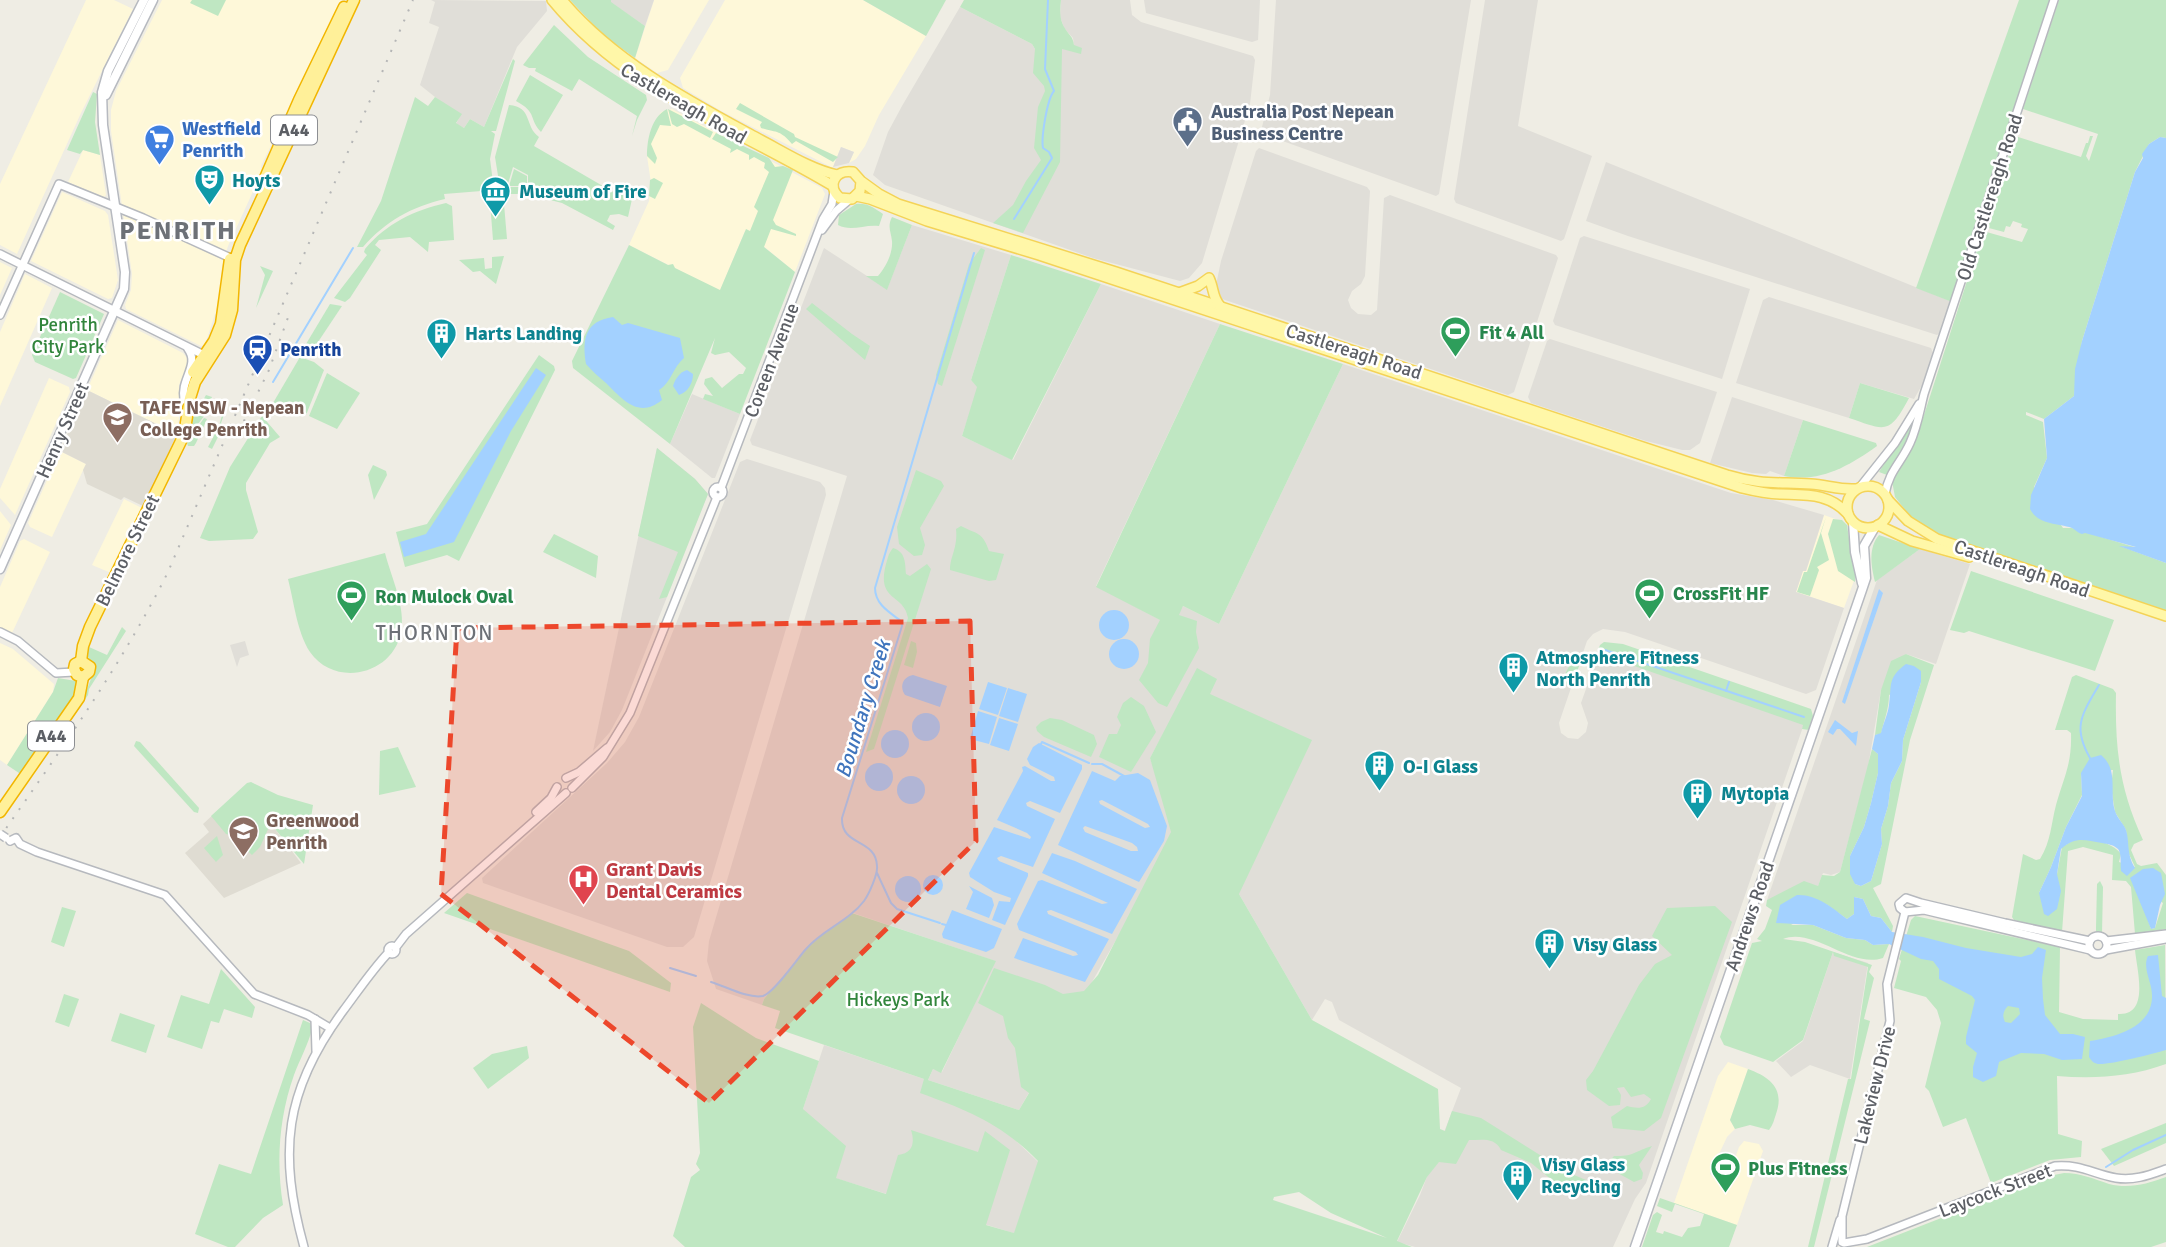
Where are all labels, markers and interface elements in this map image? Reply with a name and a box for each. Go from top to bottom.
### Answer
street label: Castlereagh Road [616,58,751,150]
place label: Australia Post Nepean Business Centre [1211,100,1394,146]
public building icon: Australia Post Nepean Business Centre [1171,105,1205,149]
street label: Old Castlereagh Road [1952,111,2028,284]
road number: A44 [271,116,317,145]
place label: Westfield Penrith [182,117,261,163]
supermarket icon: Westfield Penrith [142,122,176,166]
theatre icon: Hoyts [192,163,226,207]
place label: Hoyts [232,169,280,193]
museum icon: Museum of Fire [479,174,513,218]
place label: Museum of Fire [519,180,647,204]
district label: PENRITH [119,215,237,247]
street label: Coreen Avenue [739,300,805,421]
park label: Penrith City Park [32,313,105,359]
sports icon: Fit 4 All [1439,315,1473,359]
building icon: Harts Landing [425,316,459,360]
street label: Castlereagh Road [1283,319,1425,385]
place label: Fit 4 All [1479,321,1544,345]
place label: Harts Landing [465,322,582,346]
station icon: Penrith [240,332,274,376]
place label: Penrith [280,338,342,362]
street label: Henry Street [31,378,95,482]
place label: TAFE NSW - Nepean College Penrith [140,396,305,442]
school or university icon: TAFE NSW - Nepean College Penrith [100,401,134,445]
street label: Belmore Street [90,490,165,610]
street label: Castlereagh Road [1951,535,2093,603]
sports icon: CrossFit HF [1633,576,1667,620]
sports icon: Ron Mulock Oval [335,579,369,623]
place label: CrossFit HF [1673,582,1769,606]
place label: Ron Mulock Oval [375,585,513,609]
district label: THORNTON [375,620,495,646]
water label: Boundary Creek [830,635,897,781]
place label: Atmosphere Fitness North Penrith [1536,646,1699,692]
building icon: Atmosphere Fitness North Penrith [1496,651,1530,695]
road number: A44 [28,722,74,750]
building icon: O-I Glass [1363,749,1397,793]
place label: O-I Glass [1403,755,1478,779]
building icon: Mytopia [1681,776,1715,820]
place label: Mytopia [1721,782,1790,806]
place label: Greenwood Penrith [266,809,359,855]
school or university icon: Greenwood Penrith [226,814,260,858]
place label: Grant Davis Dental Ceramics [606,858,742,904]
street label: Andrews Road [1720,858,1780,975]
hospital icon: Grant Davis Dental Ceramics [566,863,600,907]
building icon: Visy Glass [1533,927,1567,971]
place label: Visy Glass [1573,933,1657,957]
park label: Hickeys Park [846,988,950,1012]
street label: Lakeview Drive [1849,1024,1901,1147]
sports icon: Plus Fitness [1708,1151,1742,1195]
place label: Visy Glass Recycling [1541,1153,1625,1199]
place label: Plus Fitness [1748,1157,1847,1181]
building icon: Visy Glass Recycling [1501,1158,1535,1202]
street label: Laycock Street [1936,1158,2055,1223]

